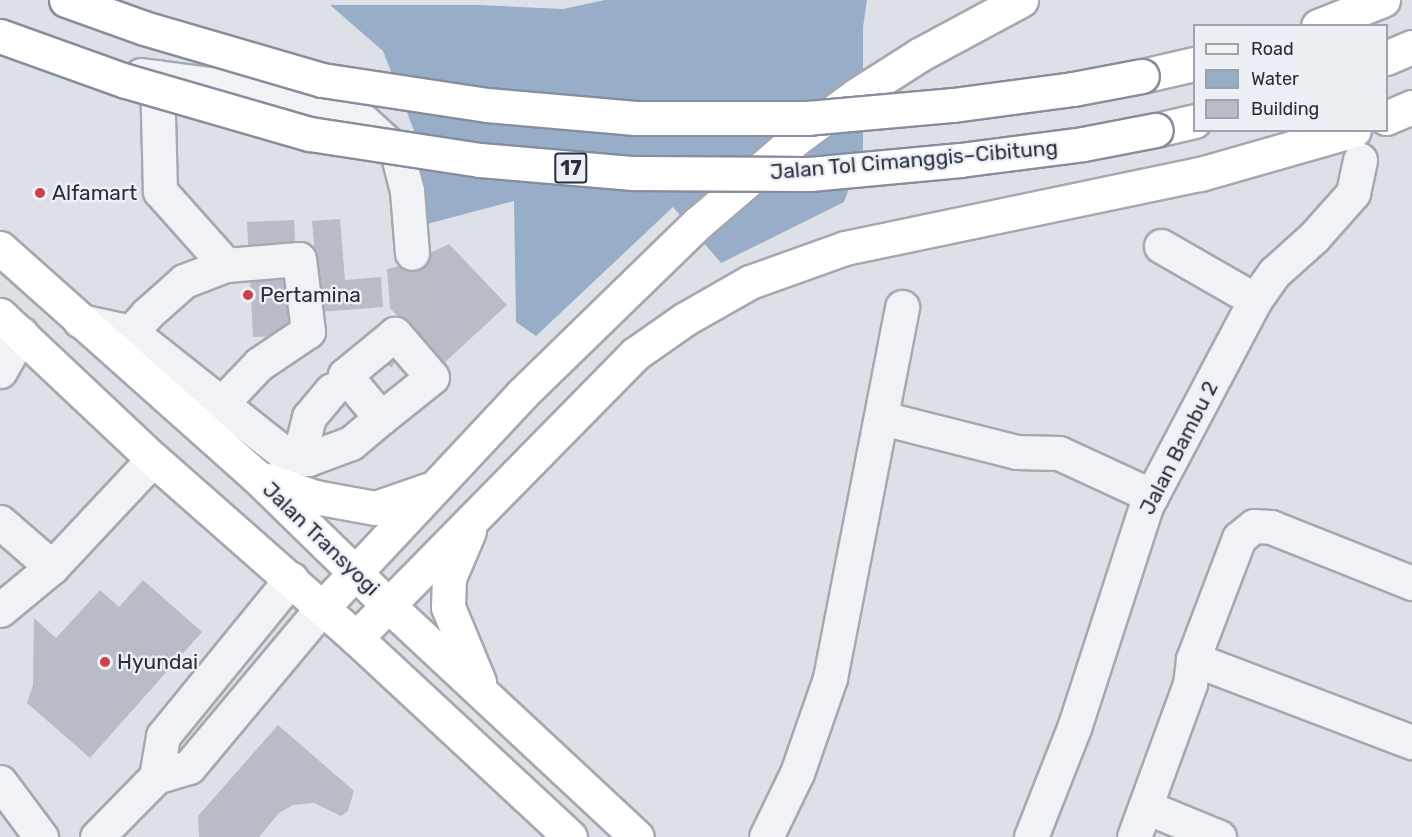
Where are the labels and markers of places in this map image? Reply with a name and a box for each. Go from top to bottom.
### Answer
place label: Alfamart [52,180,137,206]
marker: Alfamart [33,186,47,200]
place label: Pertamina [260,282,361,308]
marker: Pertamina [241,288,255,302]
place label: Hyundai [117,649,198,675]
marker: Hyundai [98,655,112,669]

